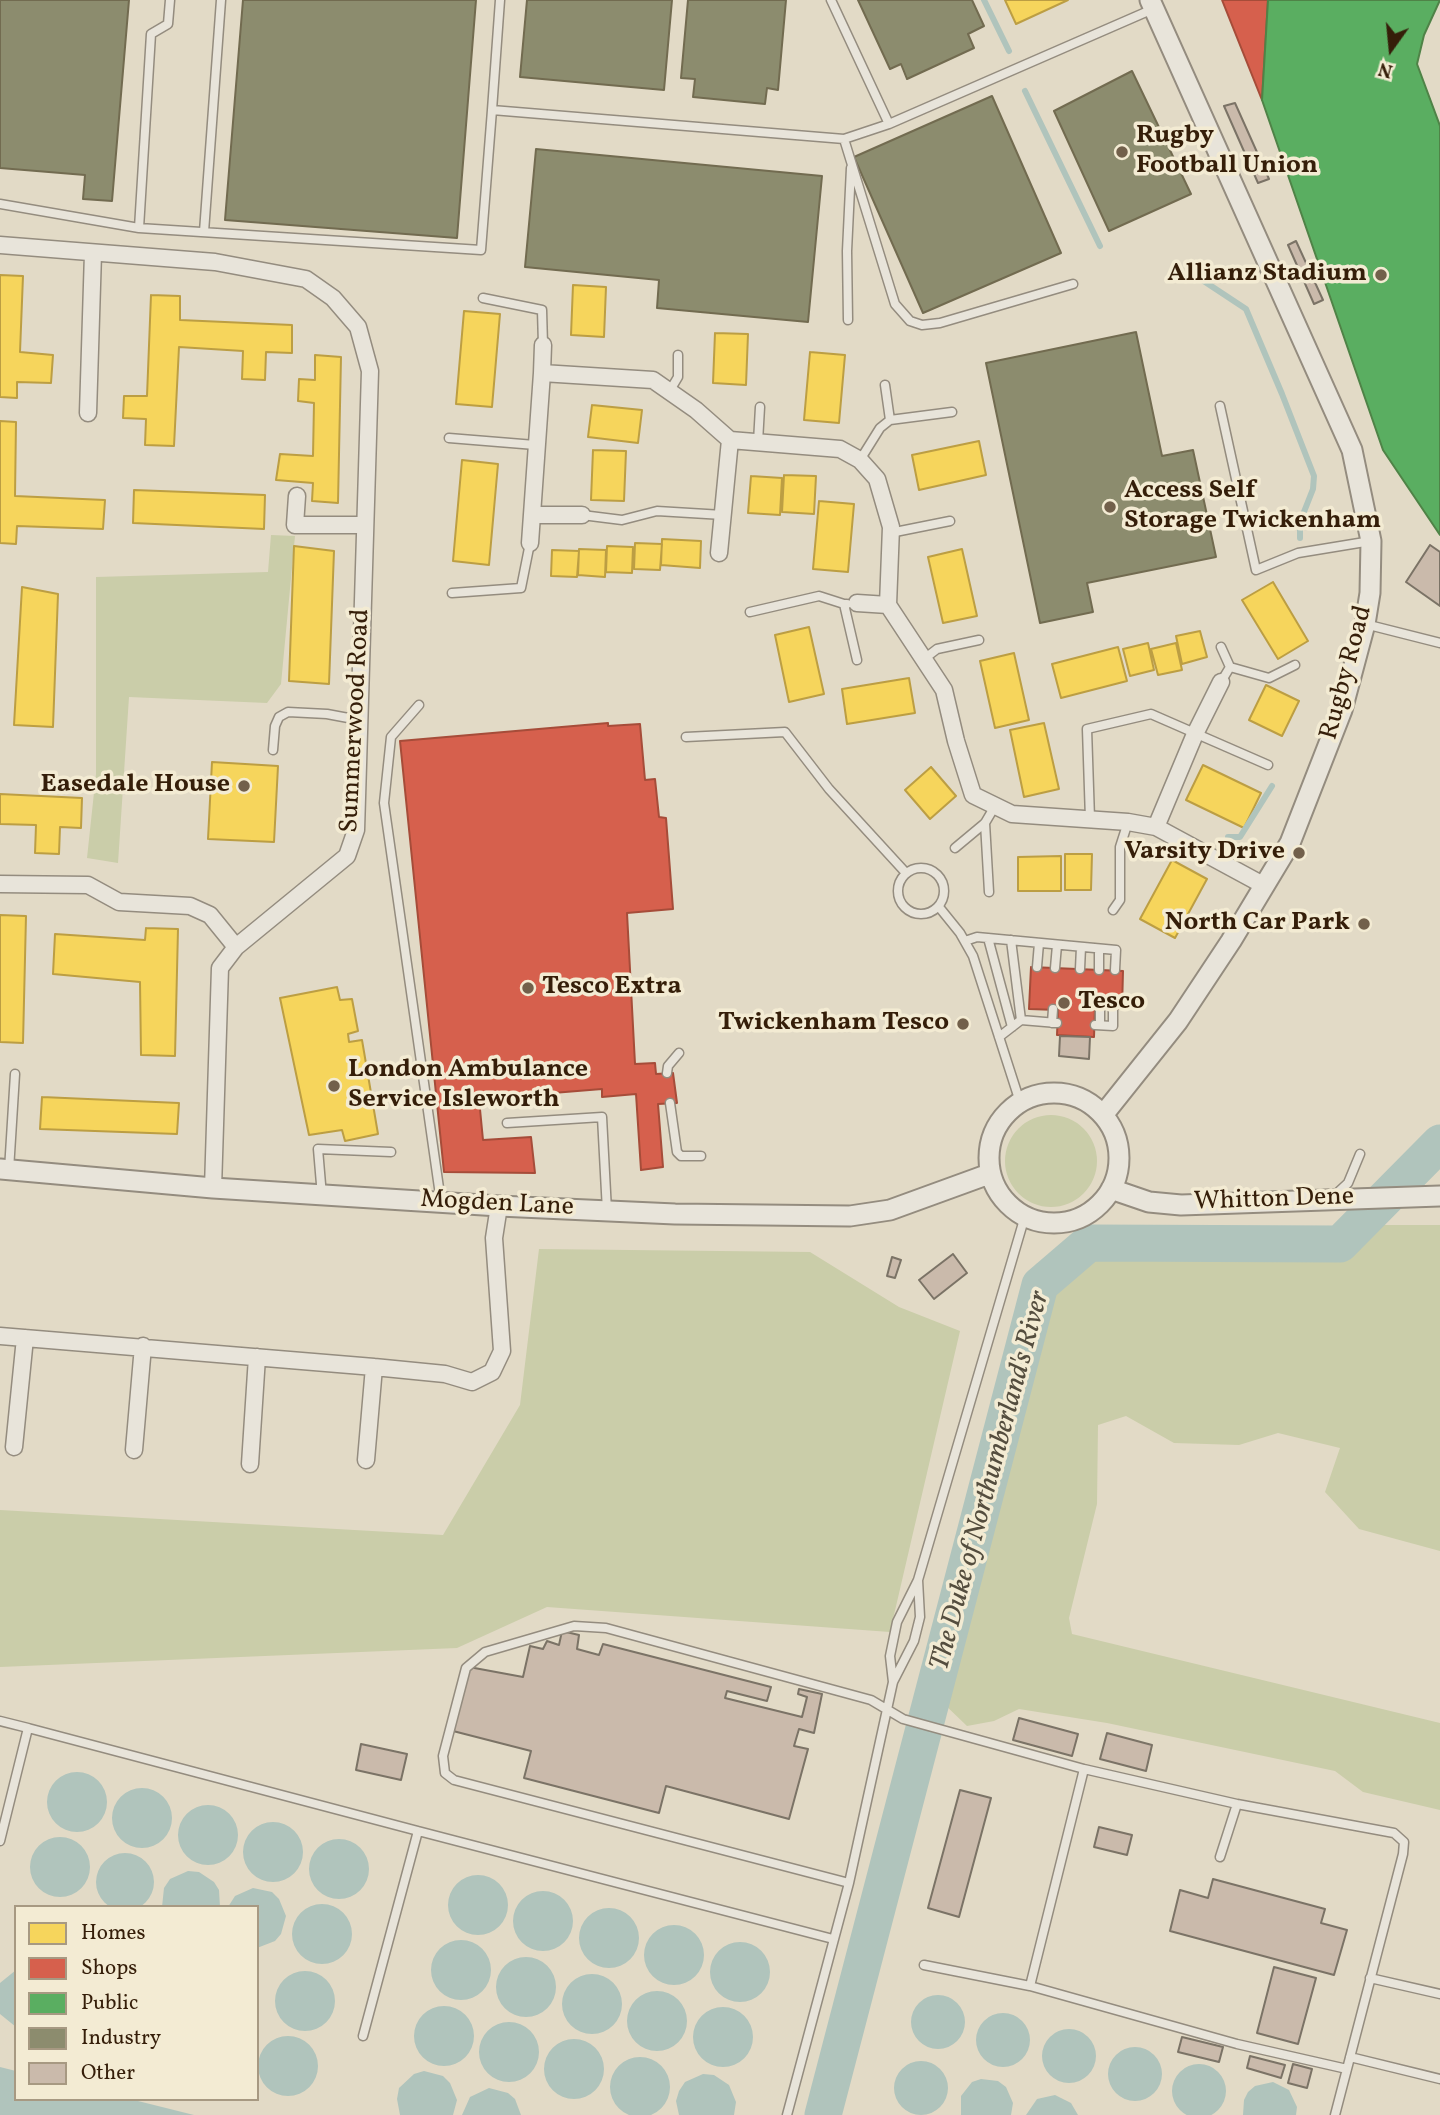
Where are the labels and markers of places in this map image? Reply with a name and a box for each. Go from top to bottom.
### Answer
place label: Rugby Football Union [1136,121,1318,182]
marker: Rugby Football Union [1114,144,1130,160]
place label: Allianz Stadium [1167,259,1367,291]
marker: Allianz Stadium [1373,267,1389,283]
place label: Access Self Storage Twickenham [1124,476,1381,538]
marker: Access Self Storage Twickenham [1102,499,1118,515]
place label: Easedale House [41,770,230,802]
marker: Easedale House [236,778,252,794]
place label: Varsity Drive [1124,837,1285,869]
marker: Varsity Drive [1291,845,1307,861]
place label: North Car Park [1165,908,1350,940]
marker: North Car Park [1356,916,1372,932]
place label: Tesco Extra [542,972,682,1004]
marker: Tesco Extra [520,980,536,996]
place label: Tesco [1078,987,1145,1019]
marker: Tesco [1056,995,1072,1011]
place label: Twickenham Tesco [718,1008,949,1040]
marker: Twickenham Tesco [955,1016,971,1032]
place label: London Ambulance Service Isleworth [348,1055,588,1116]
marker: London Ambulance Service Isleworth [326,1078,342,1094]

